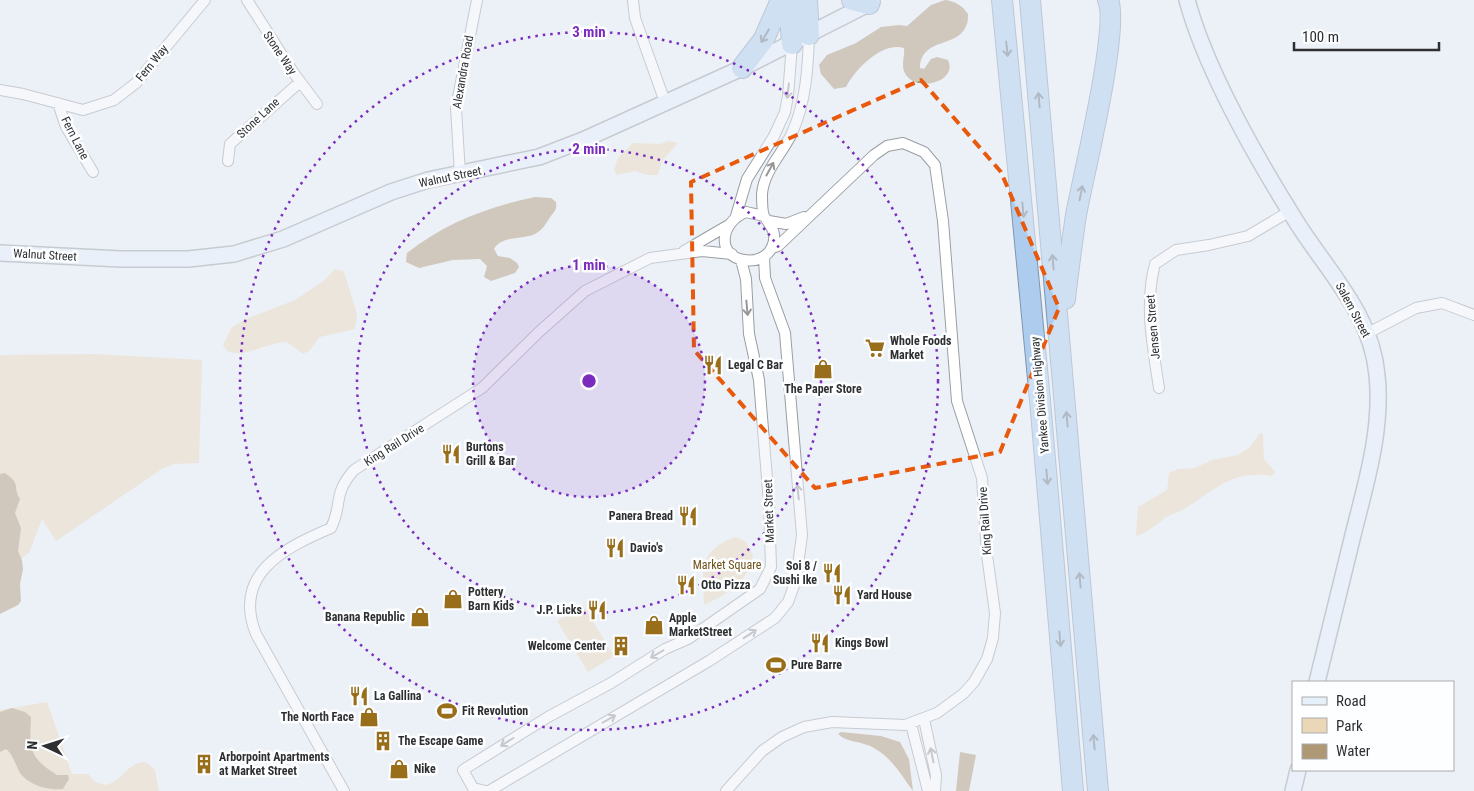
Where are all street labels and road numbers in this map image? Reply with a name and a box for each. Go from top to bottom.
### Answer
street label: Stone Way [260,29,300,77]
street label: Alexandra Road [450,34,476,110]
street label: Fern Way [133,42,171,84]
street label: Stone Lane [234,95,282,141]
street label: Fern Lane [58,114,92,162]
street label: Walnut Street [417,163,483,190]
street label: Walnut Street [13,246,78,264]
street label: Salem Street [1333,280,1374,340]
street label: Jensen Street [1143,294,1163,360]
street label: Yankee Division Highway [1028,336,1052,454]
street label: King Rail Drive [361,421,427,469]
street label: Market Street [761,478,777,543]
street label: King Rail Drive [976,486,994,555]

